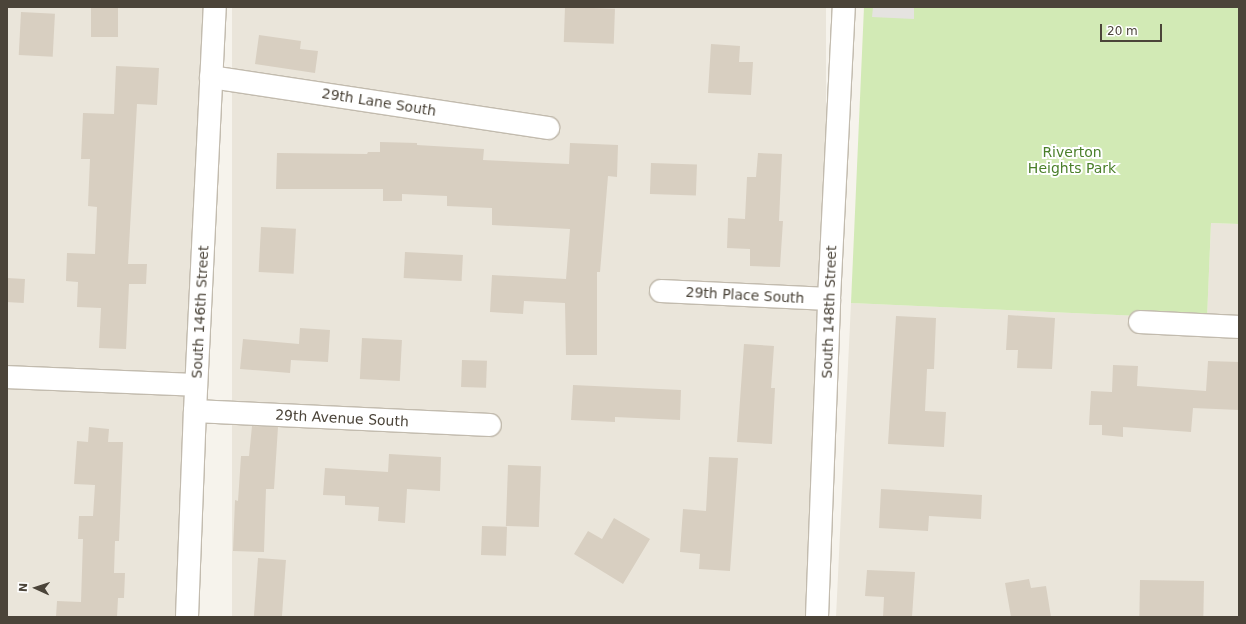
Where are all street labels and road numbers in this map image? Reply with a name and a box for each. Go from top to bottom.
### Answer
street label: 29th Lane South [321,85,437,119]
street label: South 146th Street [188,245,212,379]
street label: South 148th Street [818,245,840,379]
street label: 29th Place South [685,283,805,307]
street label: 29th Avenue South [275,406,409,430]

